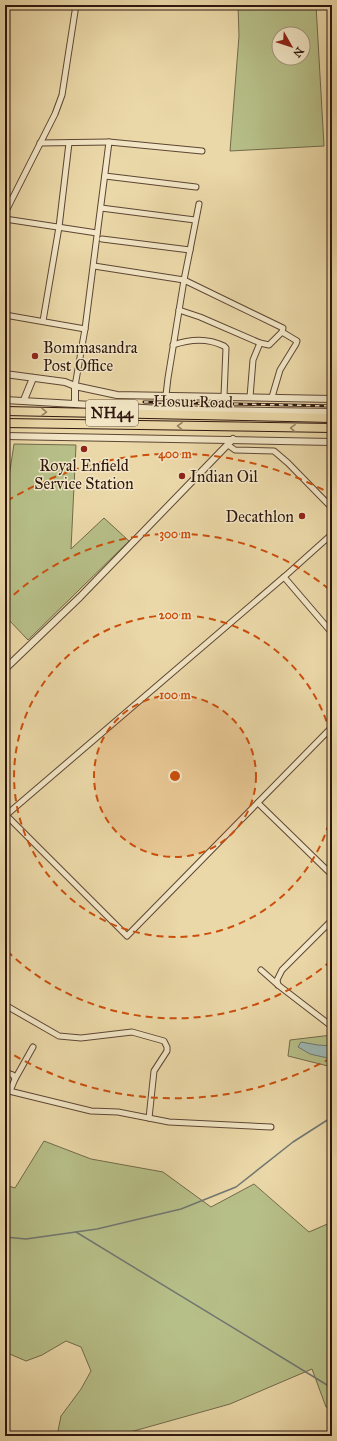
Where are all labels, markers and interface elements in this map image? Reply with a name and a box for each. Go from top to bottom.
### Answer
north arrow [271,26,311,66]
text: N [290,44,306,60]
place label: Bommasandra Post Office [43,338,138,375]
marker: Bommasandra Post Office [30,351,40,361]
street label: Hosur Road [153,391,233,412]
road number: NH44 [86,400,138,426]
one-way arrow [41,408,47,416]
one-way arrow [177,421,183,430]
one-way arrow [290,424,296,432]
marker: Royal Enfield Service Station [79,444,89,454]
text: 400 m [158,447,193,462]
place label: Royal Enfield Service Station [34,456,134,493]
place label: Indian Oil [190,467,258,486]
marker: Indian Oil [177,471,187,481]
place label: Decathlon [226,507,294,526]
marker: Decathlon [297,511,307,521]
text: 300 m [159,527,192,542]
text: 200 m [159,608,192,622]
text: 100 m [159,688,192,702]
centre of rings [168,769,182,783]

